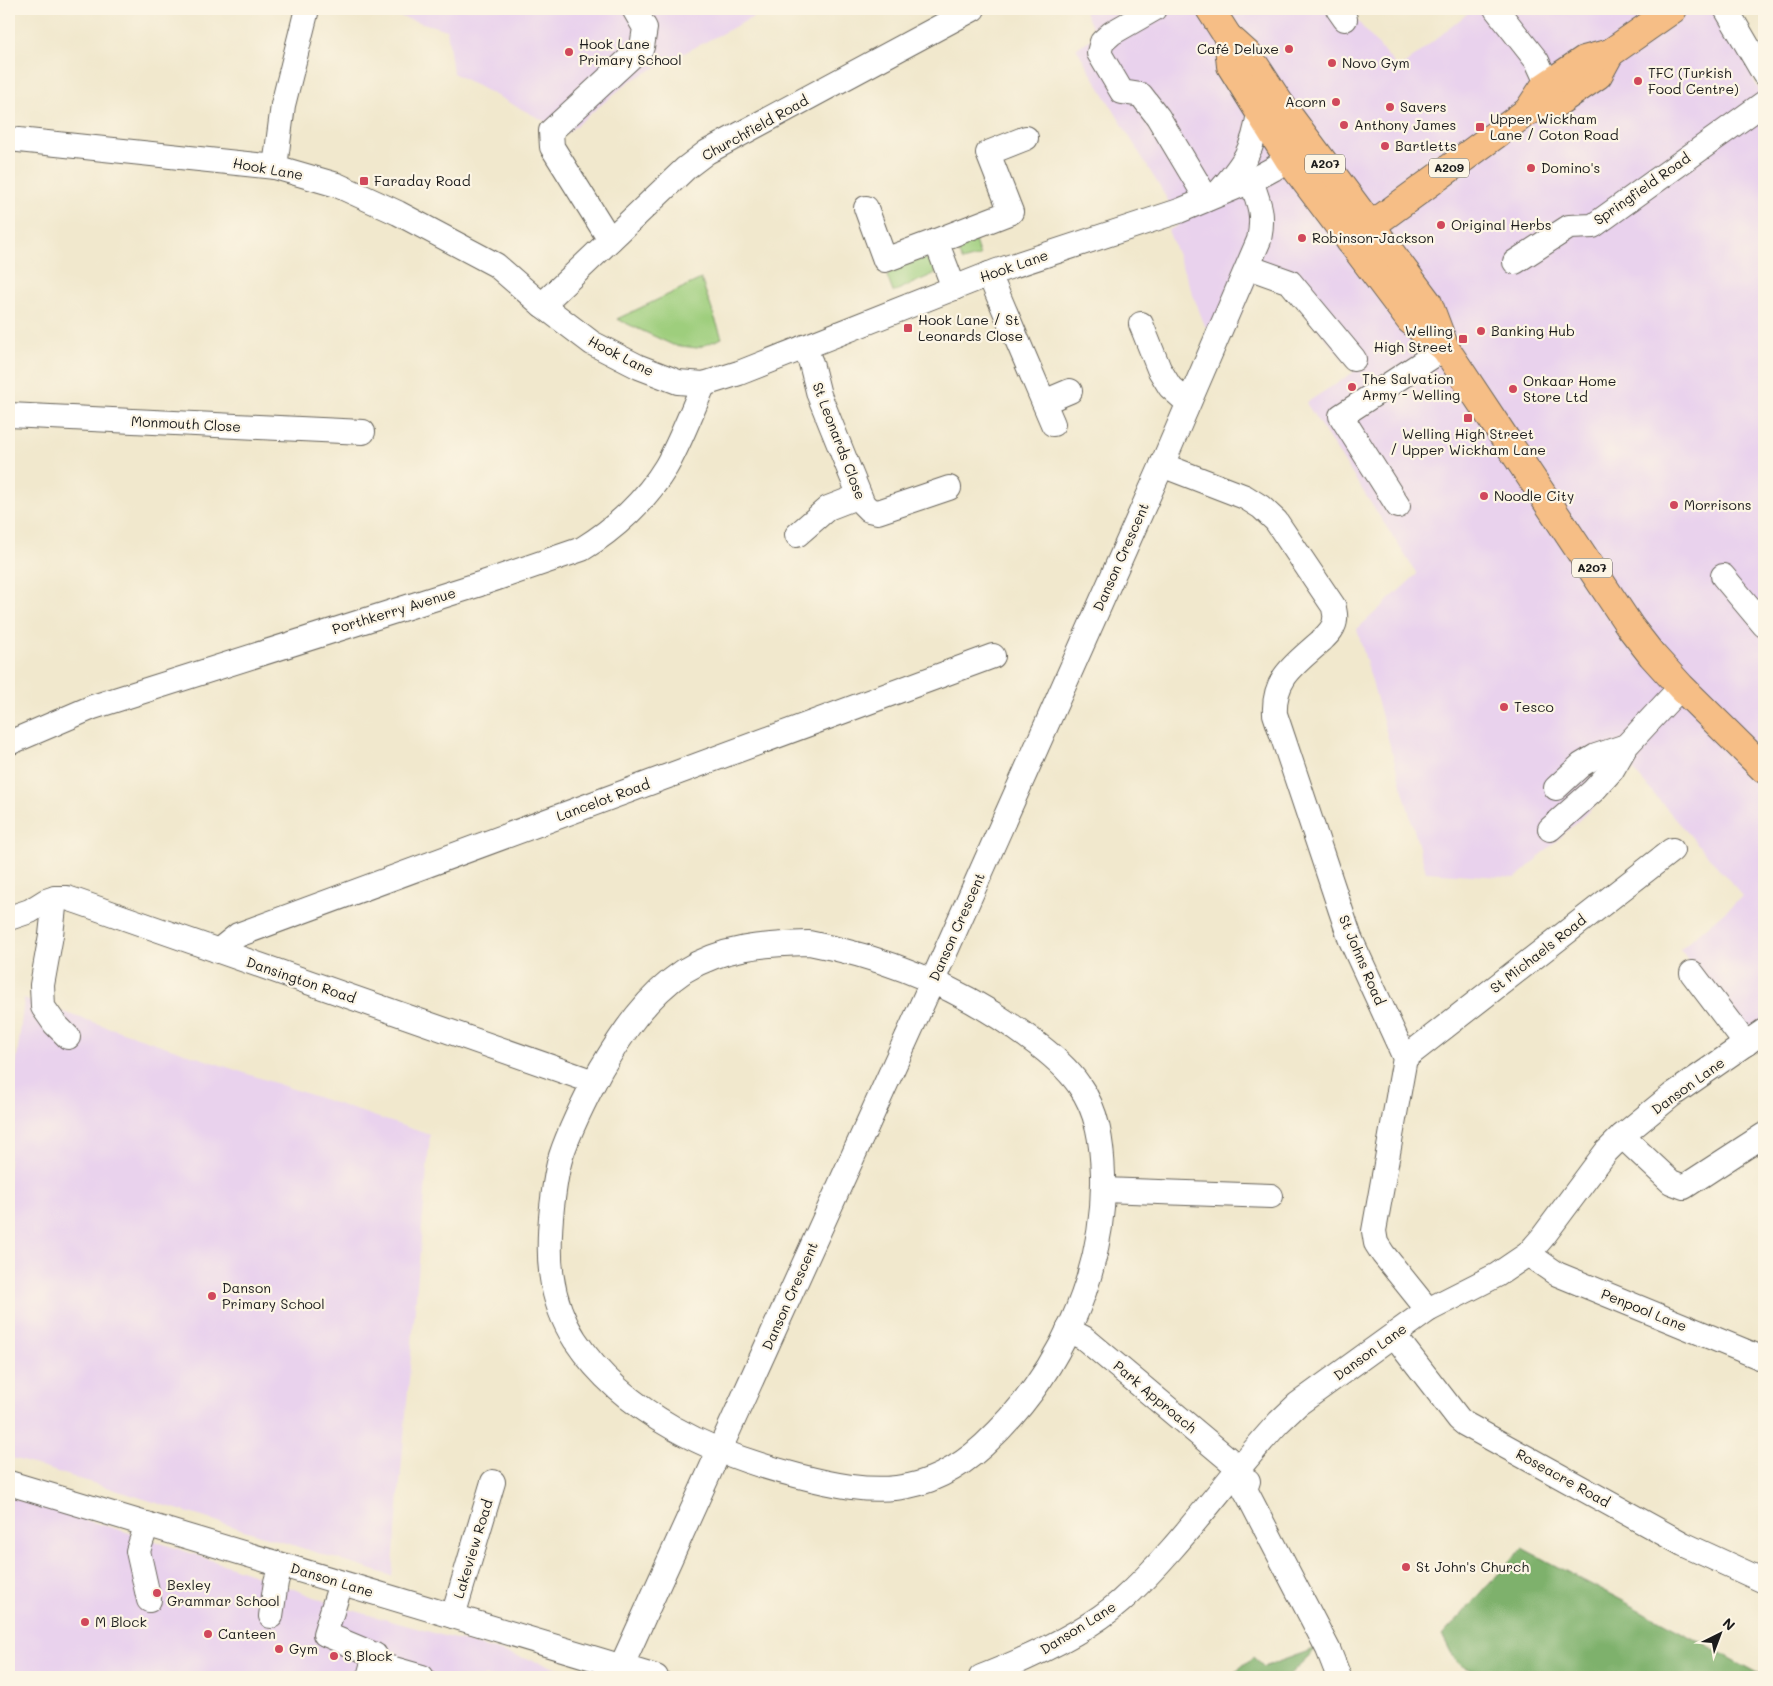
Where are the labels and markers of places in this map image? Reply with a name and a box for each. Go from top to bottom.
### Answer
place label: Hook Lane Primary School [579,34,682,69]
place label: Café Deluxe [1197,39,1279,58]
marker: Café Deluxe [1283,43,1295,55]
marker: Hook Lane Primary School [563,46,575,58]
place label: Novo Gym [1342,53,1410,72]
marker: Novo Gym [1326,57,1338,69]
place label: TFC (Turkish Food Centre) [1648,63,1739,98]
marker: TFC (Turkish Food Centre) [1632,75,1644,87]
place label: Acorn [1285,92,1326,111]
marker: Acorn [1330,96,1342,108]
place label: Savers [1400,97,1447,116]
marker: Savers [1384,101,1396,113]
place label: Upper Wickham Lane / Coton Road [1490,109,1619,144]
place label: Anthony James [1354,115,1456,134]
marker: Anthony James [1338,119,1350,131]
marker: Upper Wickham Lane / Coton Road [1474,121,1486,133]
place label: Bartletts [1395,136,1457,155]
marker: Bartletts [1379,140,1391,152]
place label: Domino's [1541,158,1600,177]
marker: Domino's [1525,162,1537,174]
place label: Faraday Road [374,171,471,190]
marker: Faraday Road [358,175,370,187]
place label: Original Herbs [1451,215,1552,234]
marker: Original Herbs [1435,219,1447,231]
place label: Robinson-Jackson [1312,228,1434,247]
marker: Robinson-Jackson [1296,232,1308,244]
place label: Hook Lane / St Leonards Close [918,310,1023,345]
place label: Welling High Street [1374,321,1453,356]
place label: Banking Hub [1491,321,1575,340]
marker: Hook Lane / St Leonards Close [902,322,914,334]
marker: Banking Hub [1475,325,1487,337]
marker: Welling High Street [1457,333,1469,345]
place label: The Salvation Army - Welling [1362,369,1460,404]
place label: Onkaar Home Store Ltd [1523,371,1616,406]
marker: The Salvation Army - Welling [1346,381,1358,393]
marker: Onkaar Home Store Ltd [1507,383,1519,395]
marker: Welling High Street / Upper Wickham Lane [1462,412,1474,424]
place label: Welling High Street / Upper Wickham Lane [1390,424,1546,459]
place label: Noodle City [1494,486,1574,505]
marker: Noodle City [1478,490,1490,502]
place label: Morrisons [1684,495,1751,514]
marker: Morrisons [1668,499,1680,511]
place label: Tesco [1514,697,1554,716]
marker: Tesco [1498,701,1510,713]
place label: Danson Primary School [222,1278,325,1313]
marker: Danson Primary School [206,1290,218,1302]
place label: St John's Church [1416,1557,1529,1576]
marker: St John's Church [1400,1561,1412,1573]
place label: Bexley Grammar School [167,1575,280,1610]
marker: Bexley Grammar School [151,1587,163,1599]
place label: M Block [95,1612,147,1631]
marker: M Block [79,1616,91,1628]
place label: Canteen [218,1624,276,1643]
marker: Canteen [202,1628,214,1640]
place label: Gym [289,1639,318,1658]
marker: Gym [273,1643,285,1655]
place label: S Block [344,1646,393,1665]
marker: S Block [328,1650,340,1662]

